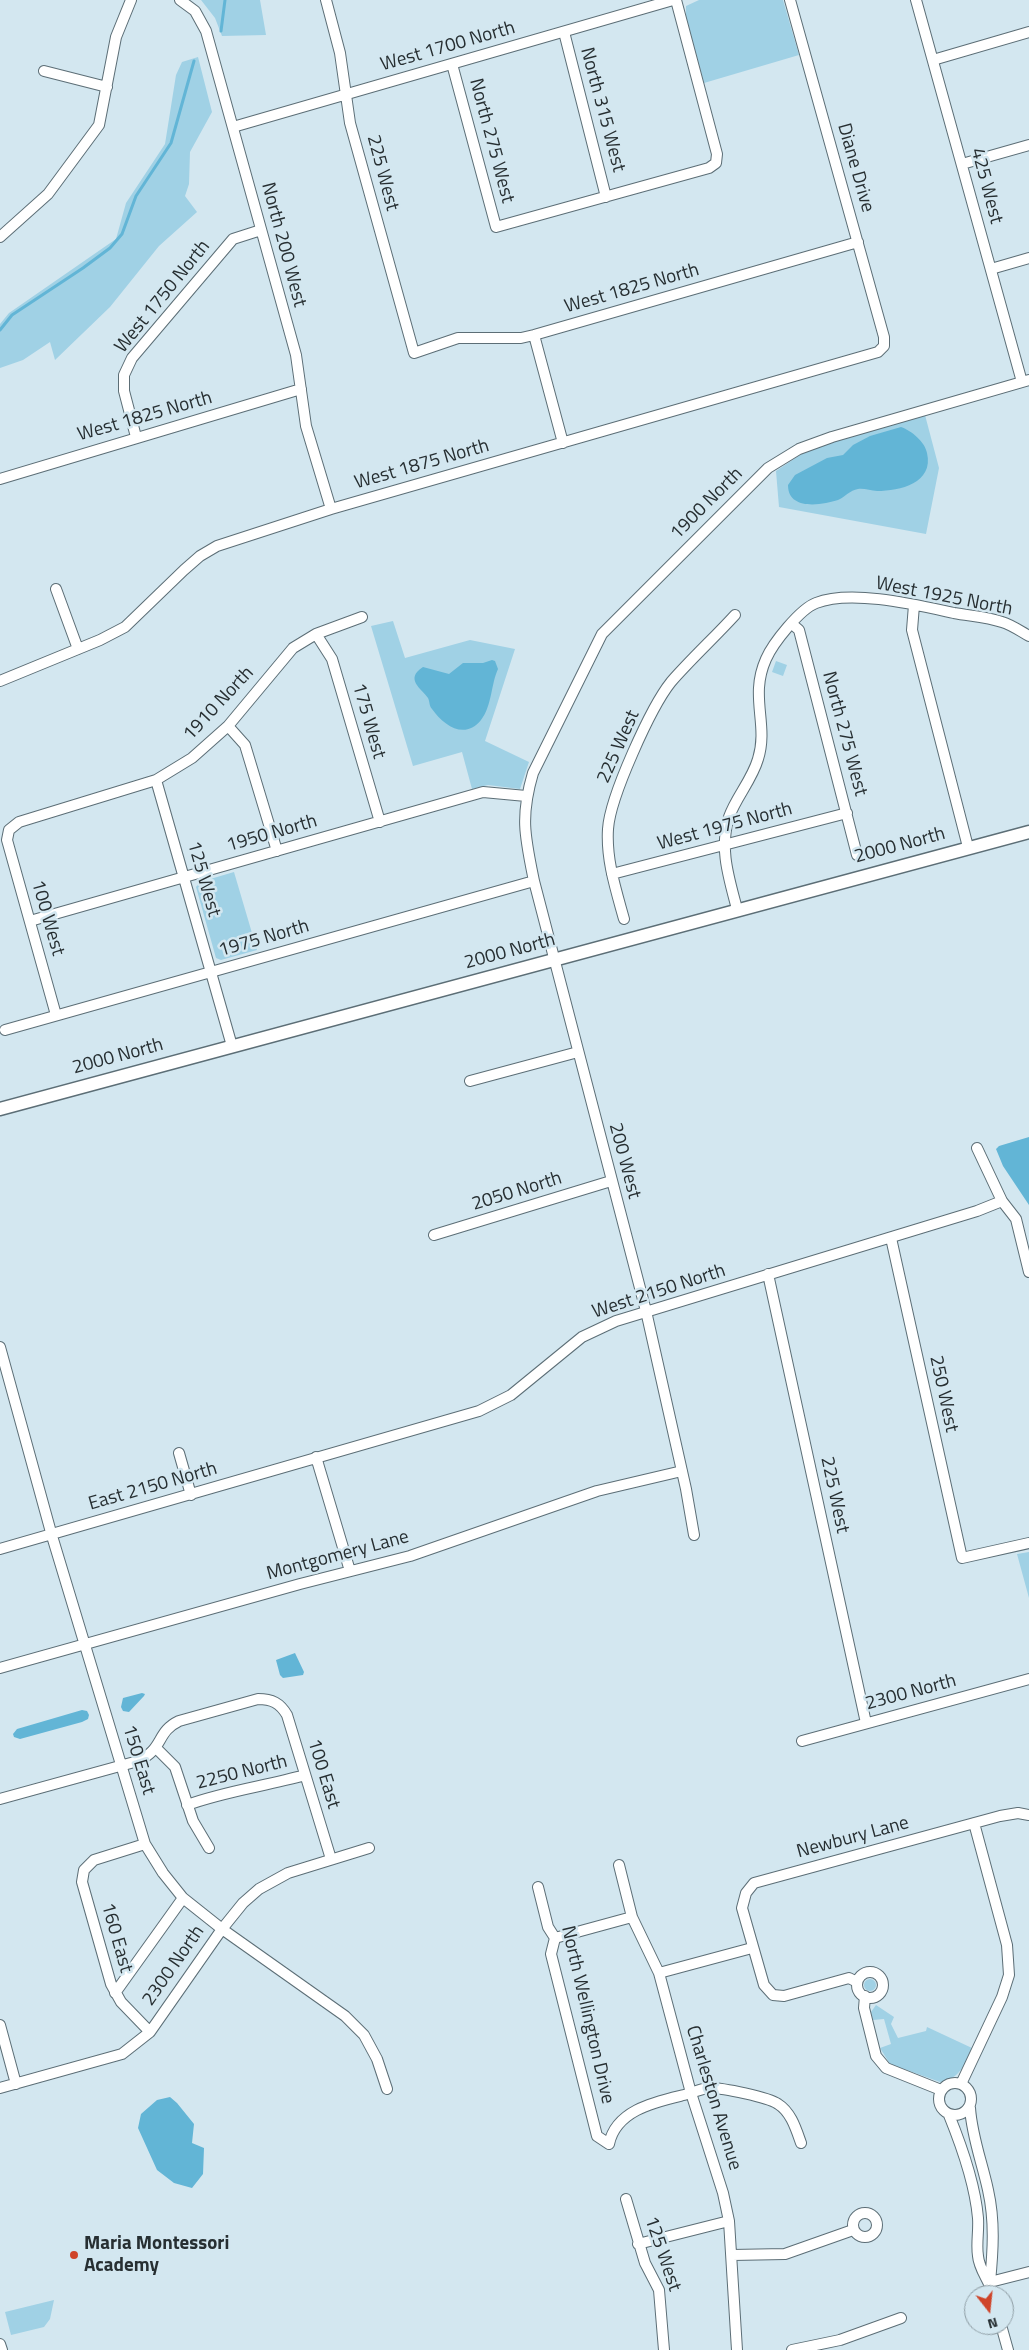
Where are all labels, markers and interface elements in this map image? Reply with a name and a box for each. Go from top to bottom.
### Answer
street label: West 1700 North [378,17,518,77]
street label: North 315 West [574,45,630,175]
street label: North 275 West [463,76,519,206]
street label: Diane Drive [831,121,879,215]
street label: 225 West [361,133,403,213]
street label: 425 West [965,146,1007,226]
street label: North 200 West [255,180,311,310]
street label: West 1750 North [110,236,216,358]
street label: West 1825 North [562,259,702,319]
street label: West 1825 North [75,387,215,447]
street label: West 1875 North [352,435,492,495]
street label: 1900 North [666,463,748,545]
street label: West 1925 North [874,573,1014,621]
street label: 1910 North [179,662,259,746]
street label: North 275 West [816,669,872,799]
street label: 175 West [346,681,390,761]
street label: 225 West [593,707,645,787]
street label: West 1975 North [655,798,795,856]
street label: 1950 North [224,810,320,858]
street label: 2000 North [852,823,948,869]
street label: 125 West [181,839,225,919]
street label: 100 West [25,878,69,958]
street label: 1975 North [216,915,312,963]
street label: 2000 North [462,929,558,975]
street label: 2000 North [70,1034,166,1080]
street label: 200 West [603,1121,645,1201]
street label: 2050 North [469,1168,565,1216]
street label: West 2150 North [590,1260,728,1324]
street label: 250 West [924,1354,962,1434]
street label: 225 West [815,1455,853,1535]
street label: East 2150 North [86,1458,220,1516]
street label: Montgomery Lane [264,1526,412,1586]
street label: 2300 North [863,1670,959,1716]
street label: 150 East [117,1722,159,1798]
street label: 100 East [302,1736,344,1812]
street label: 2250 North [194,1751,290,1795]
street label: Newbury Lane [794,1812,912,1864]
street label: 160 East [95,1900,137,1976]
street label: 2300 North [138,1921,210,2011]
street label: North Wellington Drive [555,1924,619,2106]
street label: Charleston Avenue [680,2023,746,2173]
street label: 125 West [639,2214,685,2294]
place label: Maria Montessori Academy [84,2233,229,2277]
marker: Maria Montessori Academy [68,2249,80,2261]
north arrow [964,2285,1014,2335]
text: N [985,2313,1001,2335]

